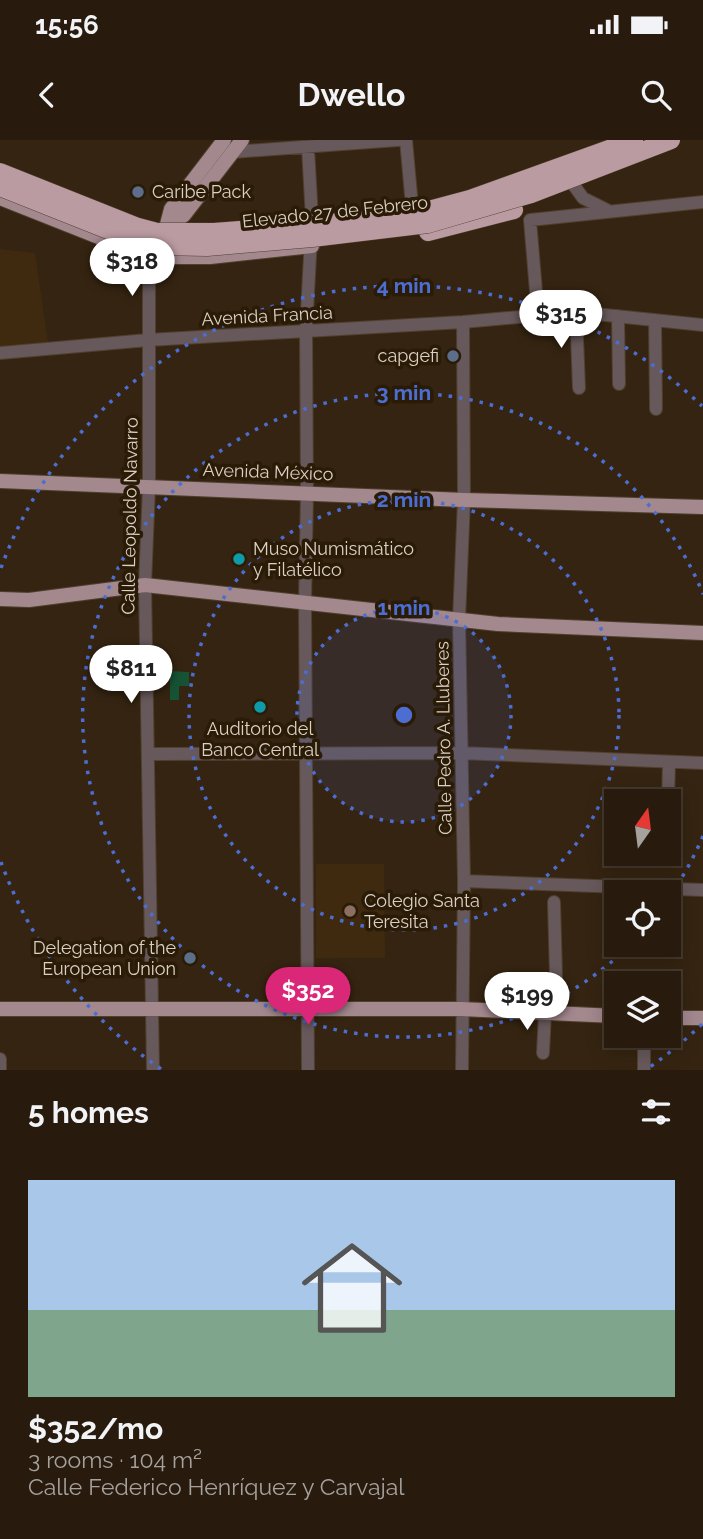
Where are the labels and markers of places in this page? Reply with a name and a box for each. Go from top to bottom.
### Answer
place label: Caribe Pack [152,181,251,202]
marker: Caribe Pack [130,184,146,200]
pin: $318 [91,239,173,298]
pin: $315 [520,290,602,350]
place label: capgefi [378,345,439,366]
marker: capgefi [445,348,461,364]
place label: Muso Numismático y Filatélico [253,538,414,580]
marker: Muso Numismático y Filatélico [231,551,247,567]
pin: $811 [90,645,172,705]
marker: Auditorio del Banco Central [252,699,268,715]
centre of rings [392,703,416,727]
place label: Auditorio del Banco Central [201,718,319,760]
place label: Colegio Santa Teresita [364,890,480,932]
marker: Colegio Santa Teresita [342,903,358,919]
place label: Delegation of the European Union [33,937,176,979]
marker: Delegation of the European Union [182,950,198,966]
pin: $352 [267,968,349,1027]
pin: $199 [486,972,568,1032]

